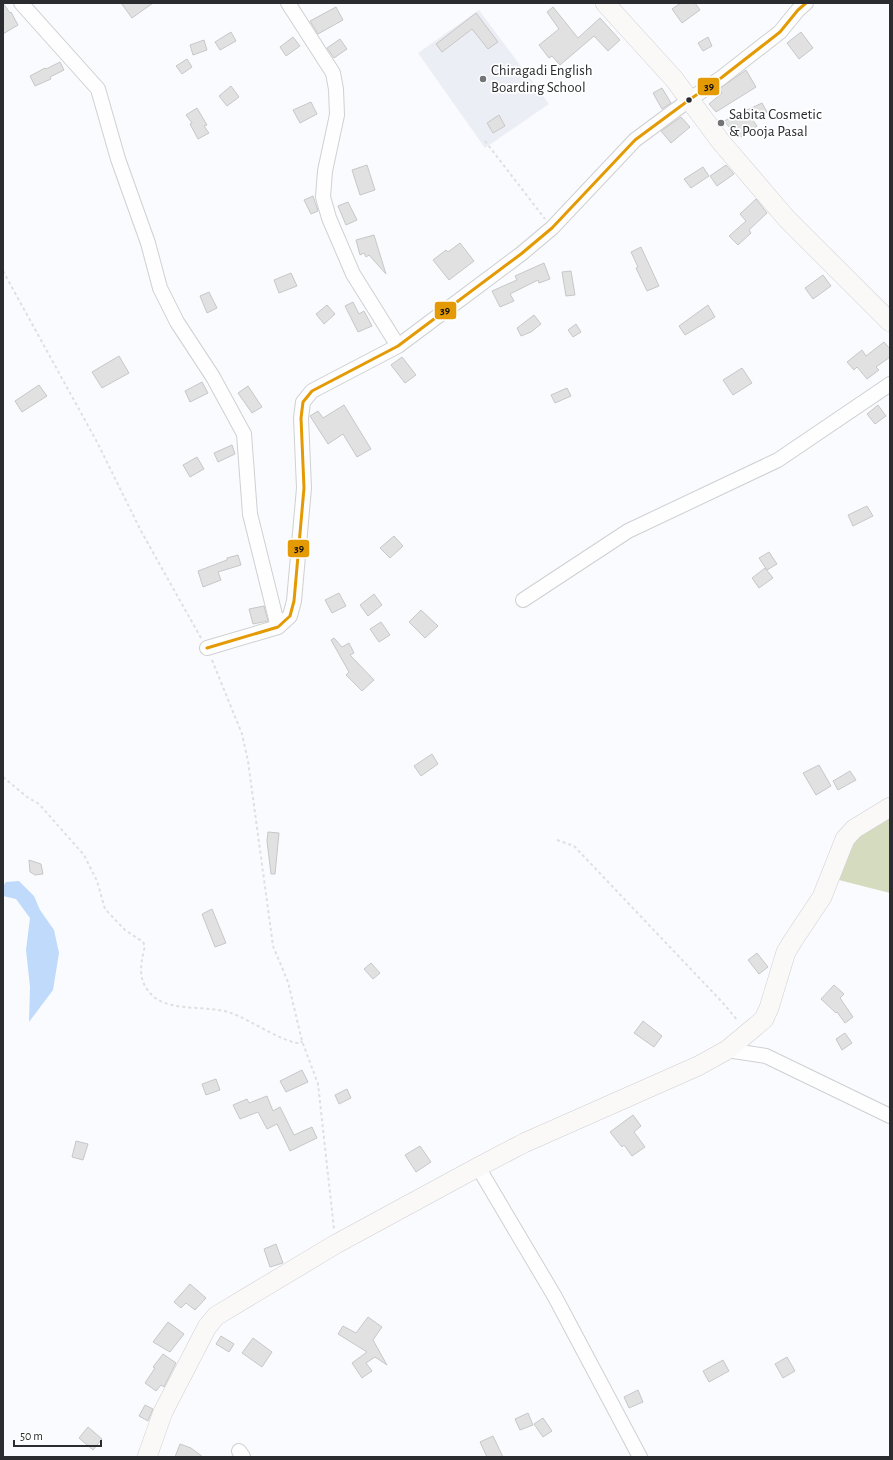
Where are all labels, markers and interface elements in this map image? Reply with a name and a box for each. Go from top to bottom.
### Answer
place label: Chiragadi English Boarding School [491,63,593,95]
marker: Chiragadi English Boarding School [478,74,488,84]
line badge: 39 [697,77,720,96]
text: 39 [704,81,714,92]
unlabelled marker [684,95,694,105]
place label: Sabita Cosmetic & Pooja Pasal [729,107,822,139]
marker: Sabita Cosmetic & Pooja Pasal [716,118,726,128]
line badge: 39 [434,301,457,320]
text: 39 [440,305,450,316]
line badge: 39 [287,539,310,558]
text: 39 [294,543,304,554]
scale bar [14,1422,101,1448]
text: 50 m [20,1430,43,1442]

